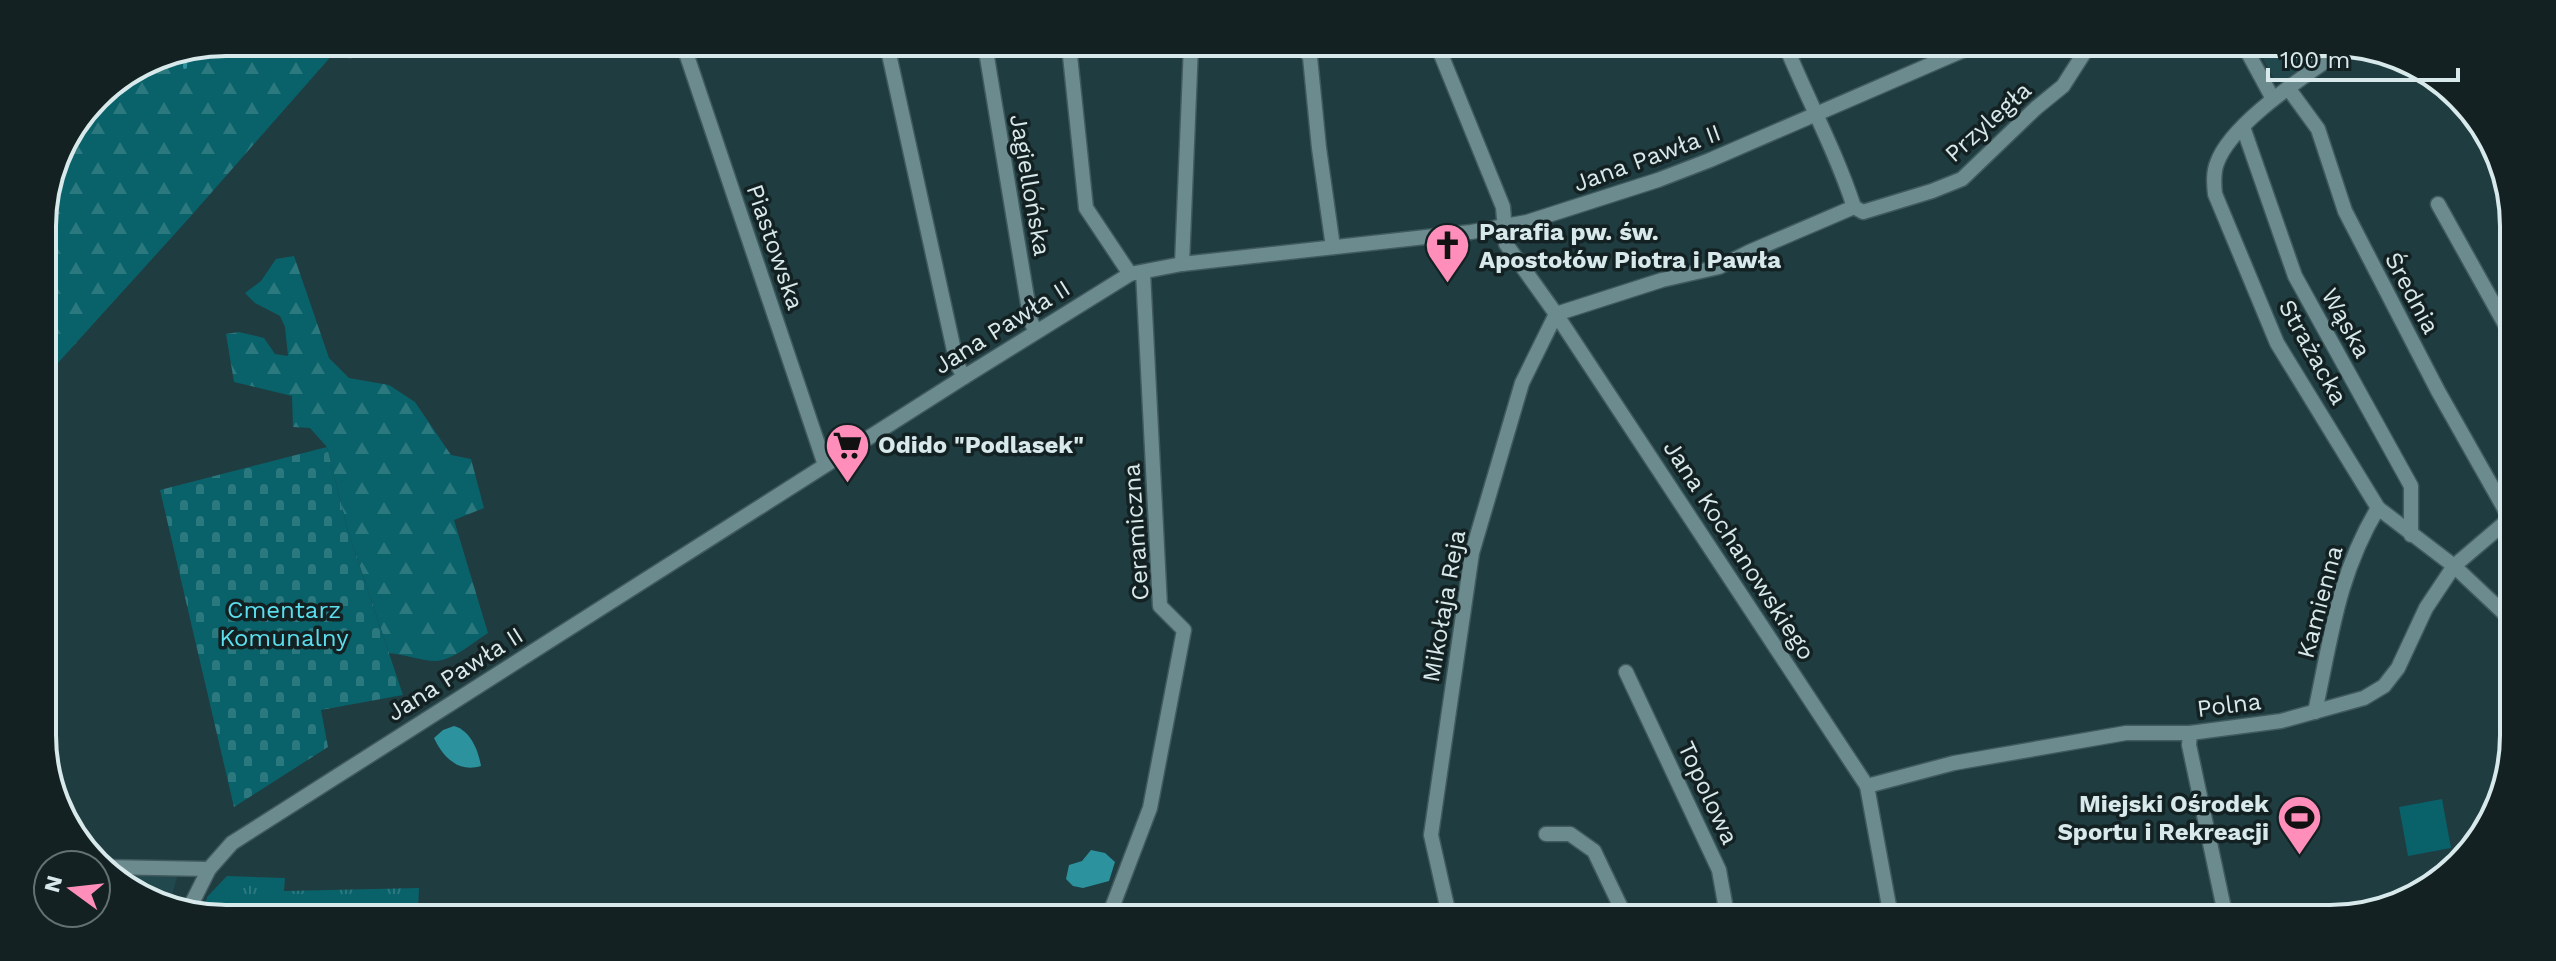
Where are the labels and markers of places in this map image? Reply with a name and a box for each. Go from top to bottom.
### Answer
place label: Parafia pw. św. Apostołów Piotra i Pawła [1479,218,1781,274]
church icon: Parafia pw. św. Apostołów Piotra i Pawła [1424,222,1472,285]
supermarket icon: Odido "Podlasek" [823,421,871,484]
place label: Odido "Podlasek" [878,431,1084,459]
place label: Miejski Ośrodek Sportu i Rekreacji [2057,790,2269,846]
sports icon: Miejski Ośrodek Sportu i Rekreacji [2276,794,2324,857]

